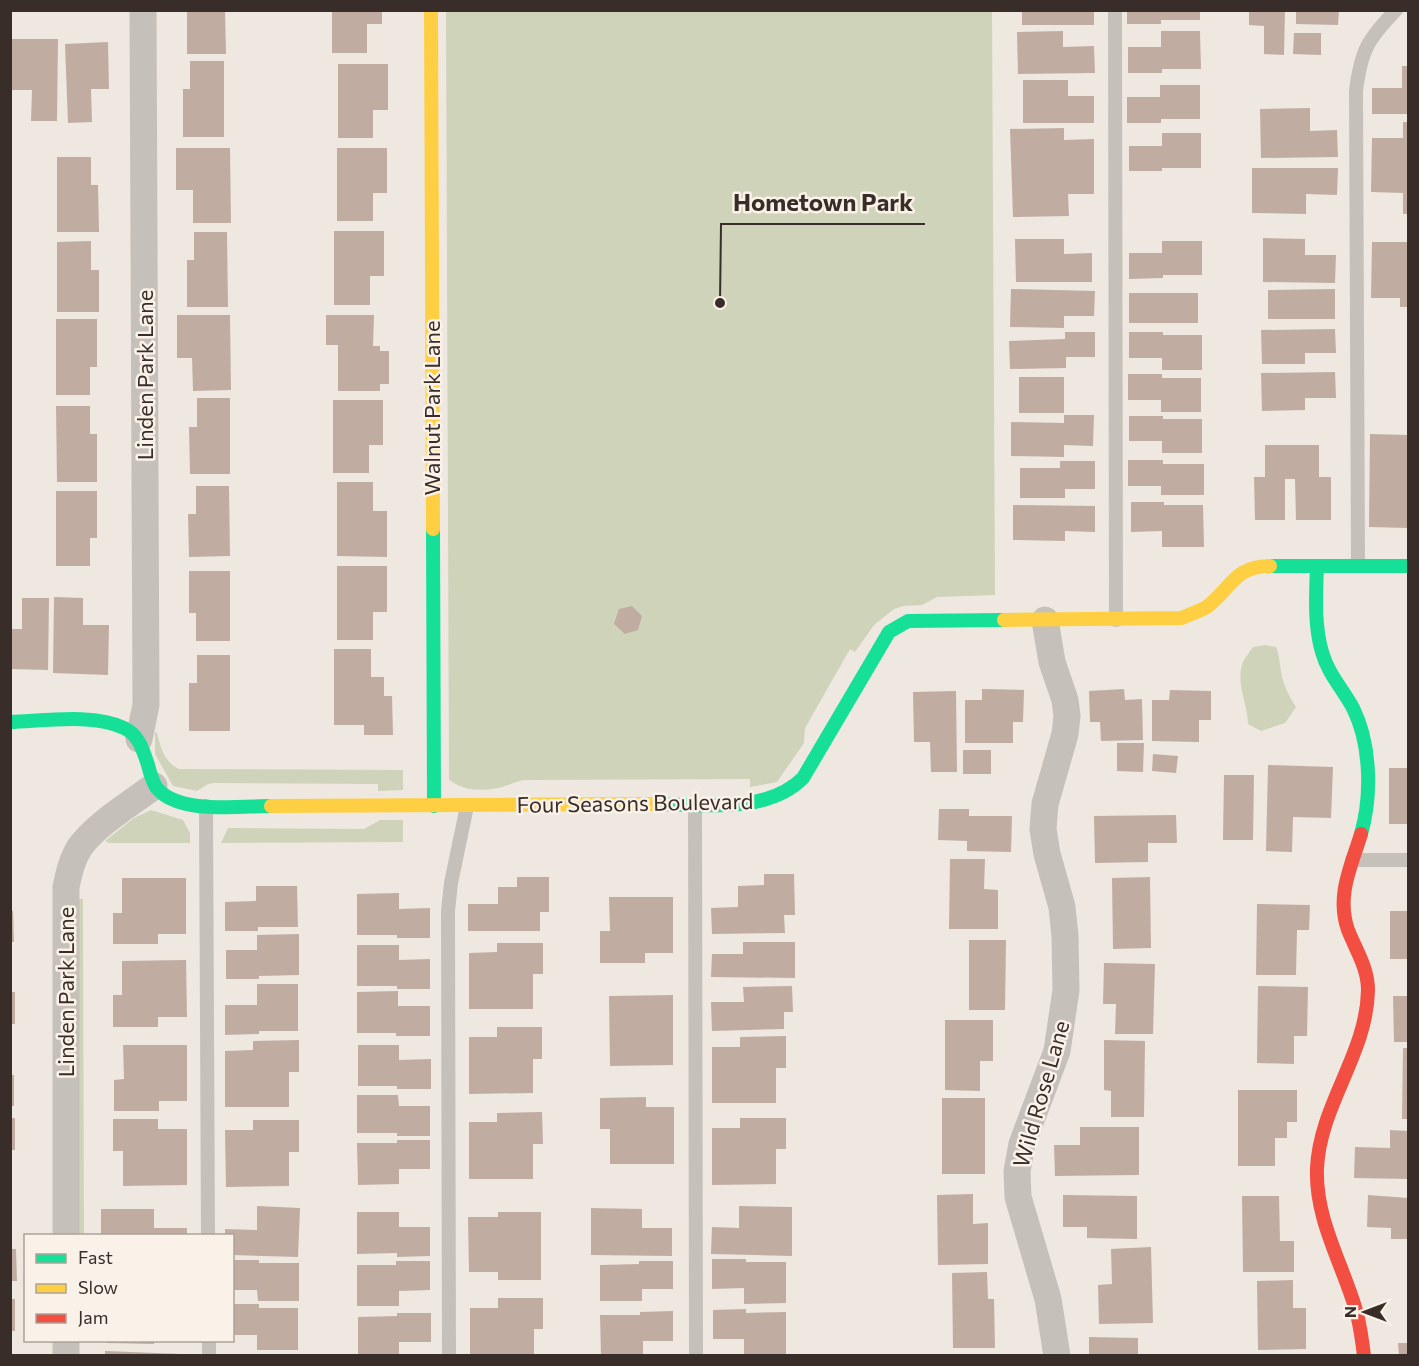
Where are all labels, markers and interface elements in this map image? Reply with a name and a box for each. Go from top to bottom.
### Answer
callout: Hometown Park [721,182,925,224]
text: Hometown Park [733,187,913,216]
street label: Linden Park Lane [131,290,158,460]
street label: Walnut Park Lane [418,320,445,496]
street label: Four Seasons Boulevard [516,787,754,818]
street label: Linden Park Lane [52,907,79,1077]
street label: Wild Rose Lane [1007,1017,1074,1170]
legend [24,1234,234,1342]
text: Fast [78,1246,113,1268]
text: Slow [78,1276,118,1298]
north arrow [1335,1282,1395,1342]
text: Jam [78,1306,108,1328]
text: N [1340,1306,1359,1318]

